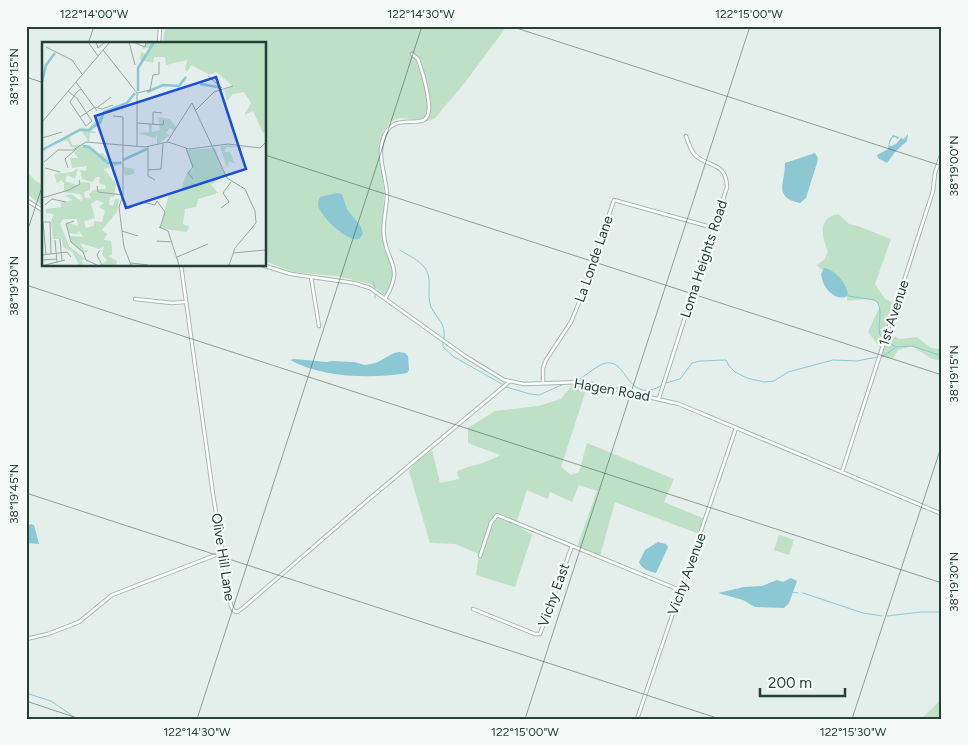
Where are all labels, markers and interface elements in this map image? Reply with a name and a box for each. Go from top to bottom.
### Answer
text: 122°14'00"W [60,7,129,21]
text: 122°14'30"W [387,7,455,21]
text: 122°15'00"W [715,7,783,21]
inset map [42,42,266,266]
text: 38°19'15"N [7,48,21,106]
text: 38°19'00"N [947,136,961,197]
street label: Loma Heights Road [677,198,731,320]
street label: La Londe Lane [571,213,617,304]
text: 38°19'30"N [7,256,21,316]
street label: 1st Avenue [875,278,913,348]
text: 38°19'15"N [947,345,961,403]
street label: Hagen Road [573,375,651,405]
text: 38°19'45"N [7,464,21,524]
street label: Olive Hill Lane [208,512,238,602]
street label: Vichy Avenue [664,530,710,618]
text: 38°19'30"N [947,552,961,612]
street label: Vichy East [535,561,573,629]
scale bar [760,665,846,697]
text: 200 m [768,674,812,692]
text: 122°14'30"W [163,725,231,739]
text: 122°15'00"W [491,725,559,739]
text: 122°15'30"W [820,725,887,739]

